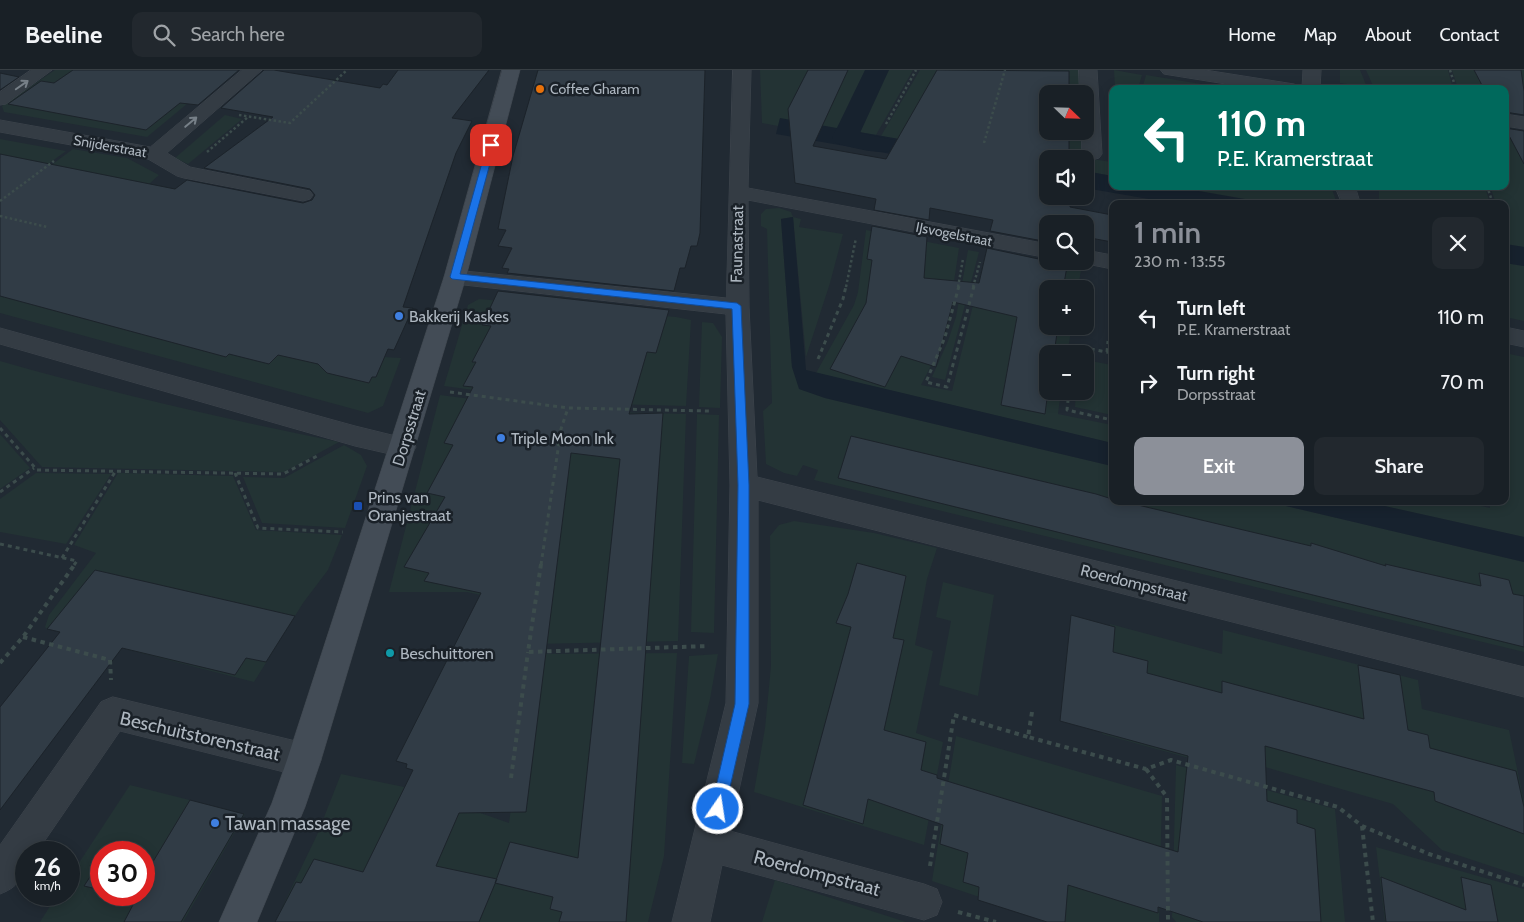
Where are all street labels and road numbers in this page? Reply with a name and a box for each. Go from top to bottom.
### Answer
street label: Snijderstraat [72,131,148,161]
street label: Faunastraat [727,204,747,283]
street label: IJsvogelstraat [914,218,994,250]
street label: Dorpsstraat [388,387,430,468]
street label: Roerdompstraat [1079,561,1190,606]
street label: Beschuitstorenstraat [118,706,283,766]
street label: Roerdompstraat [751,845,883,901]

